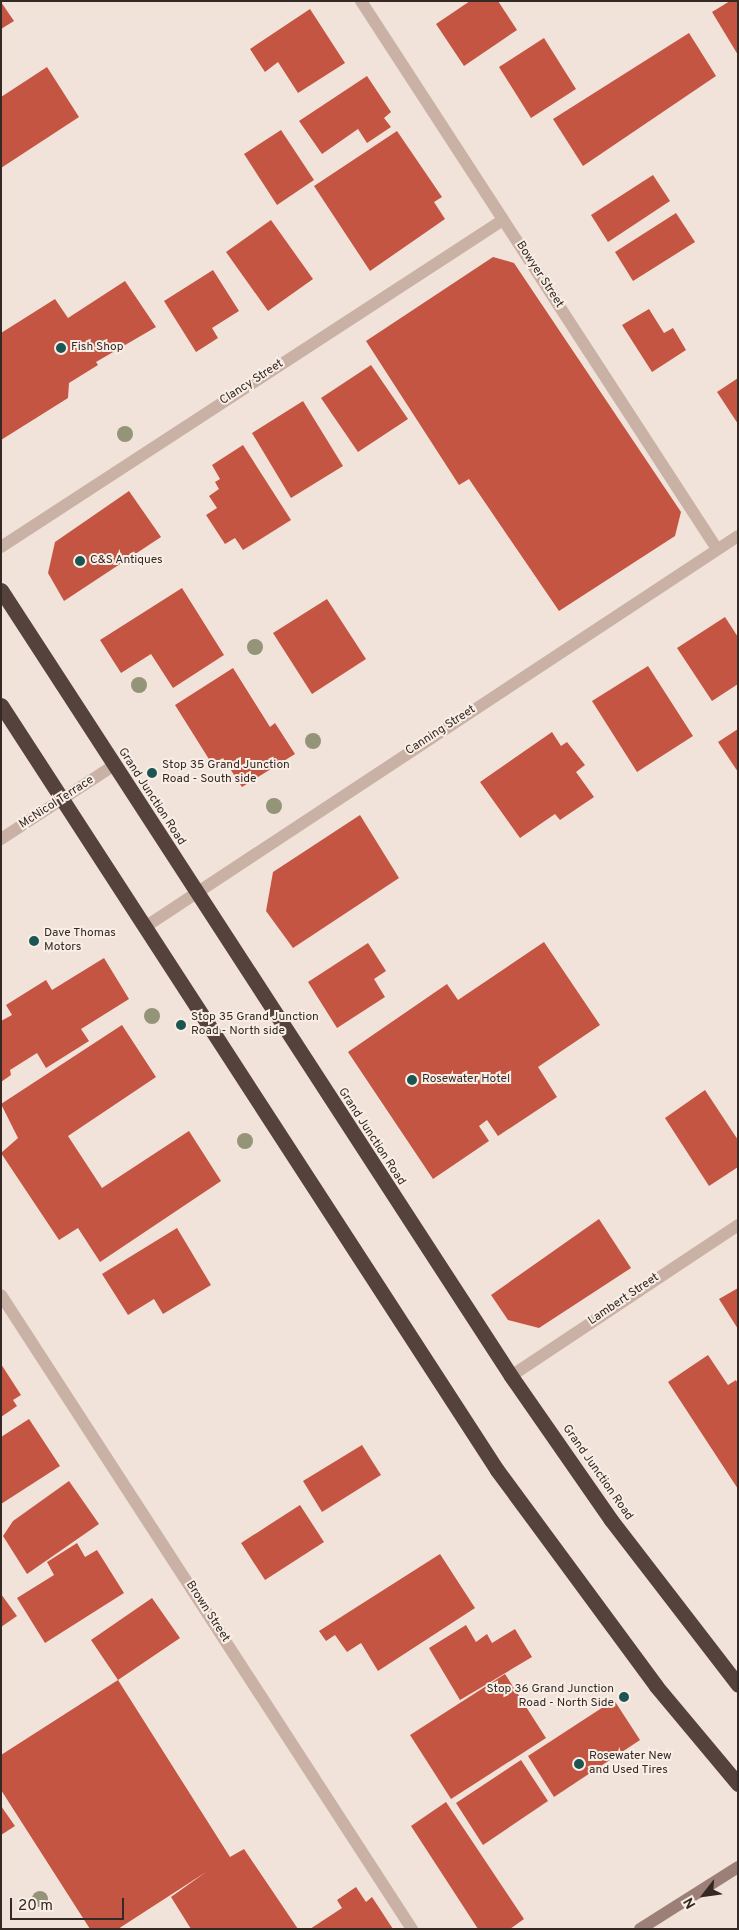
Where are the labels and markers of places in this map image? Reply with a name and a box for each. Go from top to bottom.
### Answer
place label: Fish Shop [71,341,124,355]
marker: Fish Shop [55,342,67,354]
place label: C&S Antiques [90,554,163,568]
marker: C&S Antiques [74,555,86,567]
place label: Stop 35 Grand Junction Road - South side [162,759,290,787]
marker: Stop 35 Grand Junction Road - South side [146,767,158,779]
place label: Dave Thomas Motors [44,927,116,955]
marker: Dave Thomas Motors [28,935,40,947]
place label: Stop 35 Grand Junction Road - North side [191,1011,319,1039]
marker: Stop 35 Grand Junction Road - North side [175,1019,187,1031]
place label: Rosewater Hotel [422,1073,510,1087]
marker: Rosewater Hotel [406,1074,418,1086]
place label: Stop 36 Grand Junction Road - North Side [486,1683,614,1711]
marker: Stop 36 Grand Junction Road - North Side [618,1691,630,1703]
place label: Rosewater New and Used Tires [589,1750,672,1778]
marker: Rosewater New and Used Tires [573,1758,585,1770]

